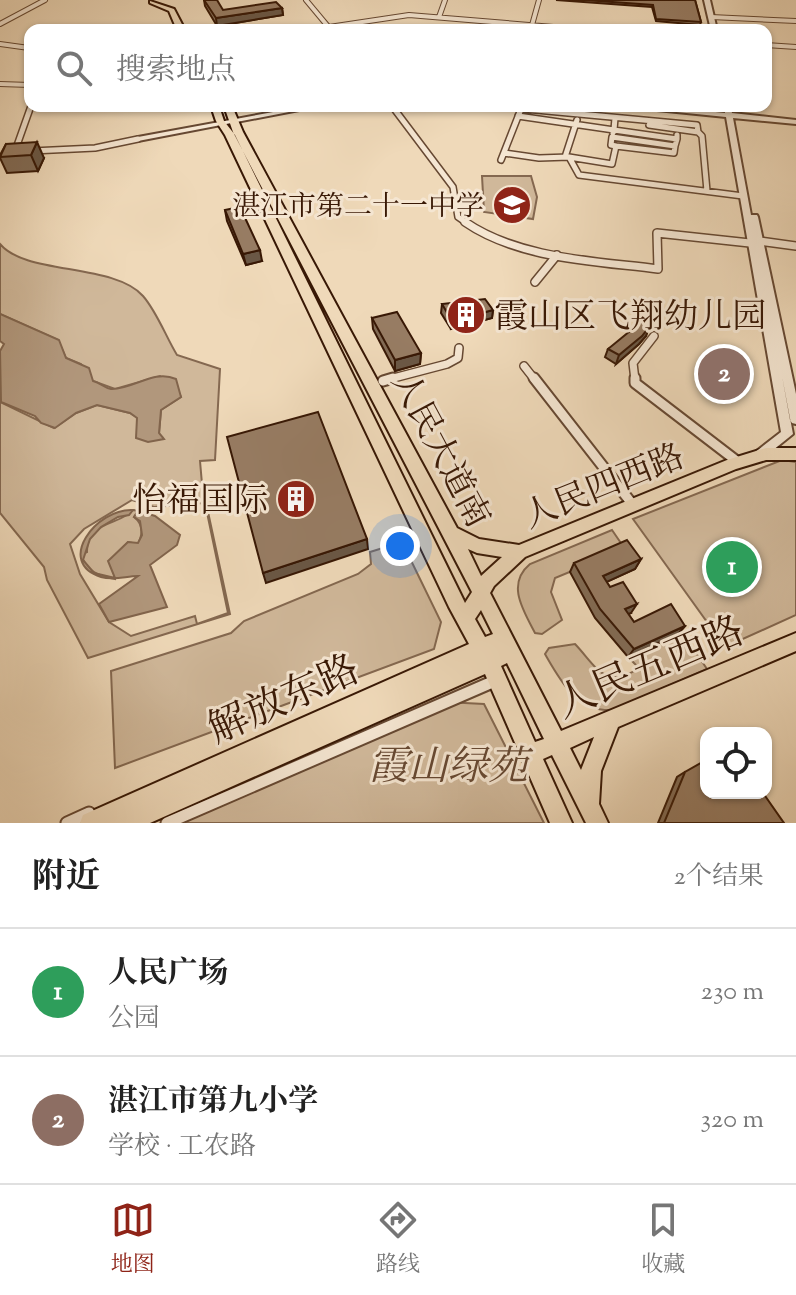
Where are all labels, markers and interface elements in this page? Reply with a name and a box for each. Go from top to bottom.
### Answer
search box [24,24,772,112]
icon: search [52,46,96,90]
text: 搜索地点 [116,50,236,93]
school or university icon: 湛江市第二十一中学 [491,184,533,226]
place label: 湛江市第二十一中学 [232,188,484,228]
building icon: 霞山区飞翔幼儿园 [445,294,487,336]
place label: 霞山区飞翔幼儿园 [494,294,766,343]
pin: 2 [698,344,750,404]
street label: 人民大道南 [377,364,500,537]
street label: 人民四西路 [516,434,692,543]
place label: 怡福国际 [132,478,268,527]
building icon: 怡福国际 [275,478,317,520]
your location [380,526,420,566]
pin: 1 [706,537,758,597]
street label: 人民五西路 [548,605,754,735]
street label: 解放东路 [200,644,370,761]
map controls [700,727,772,799]
button: locate [700,727,772,799]
park label: 霞山绿苑 [368,741,534,798]
text: 附近 [32,854,100,903]
text: 2个结果 [674,859,764,896]
text: 人民广场 [108,953,228,996]
text: 1 [54,974,62,1011]
text: 230 m [701,974,764,1011]
text: 公园 [108,1001,160,1038]
text: 湛江市第九小学 [108,1081,318,1124]
text: 2 [52,1102,64,1139]
text: 320 m [701,1102,764,1139]
text: 学校 · 工农路 [108,1129,256,1166]
tab: 地图 [111,1198,155,1282]
tab: 路线 [376,1198,420,1282]
tab: 收藏 [641,1198,685,1282]

